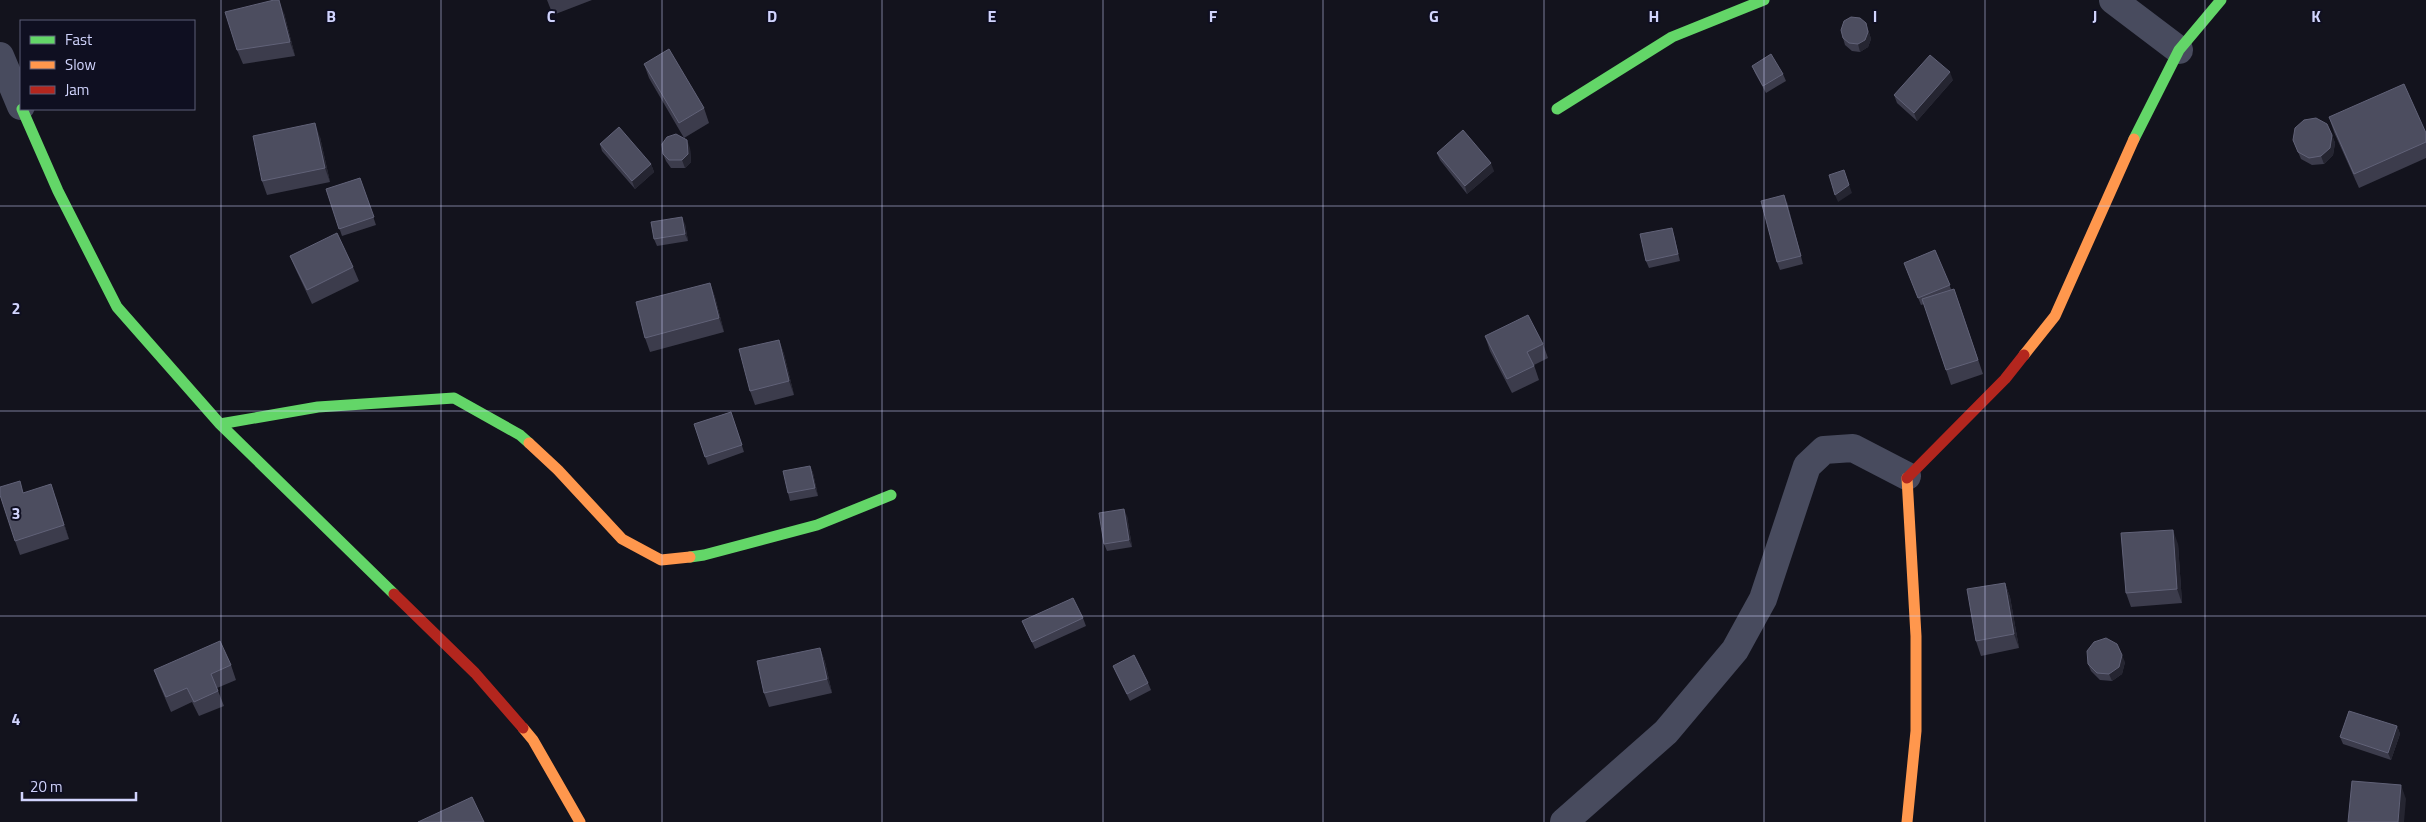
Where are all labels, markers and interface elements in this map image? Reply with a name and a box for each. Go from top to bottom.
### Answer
text: B [326,4,336,28]
text: C [547,4,556,28]
text: D [767,4,777,28]
text: E [988,4,997,28]
text: F [1209,4,1218,28]
text: G [1429,4,1439,28]
text: H [1649,4,1659,28]
text: I [1873,4,1877,28]
text: J [2093,4,2097,28]
text: K [2311,4,2321,28]
legend [20,20,195,110]
text: Fast [65,28,93,51]
text: Slow [65,53,96,76]
text: Jam [65,78,89,101]
text: 2 [12,296,20,320]
text: 3 [12,501,20,525]
text: 4 [12,707,21,731]
scale bar [22,770,136,802]
text: 20 m [30,775,63,798]

